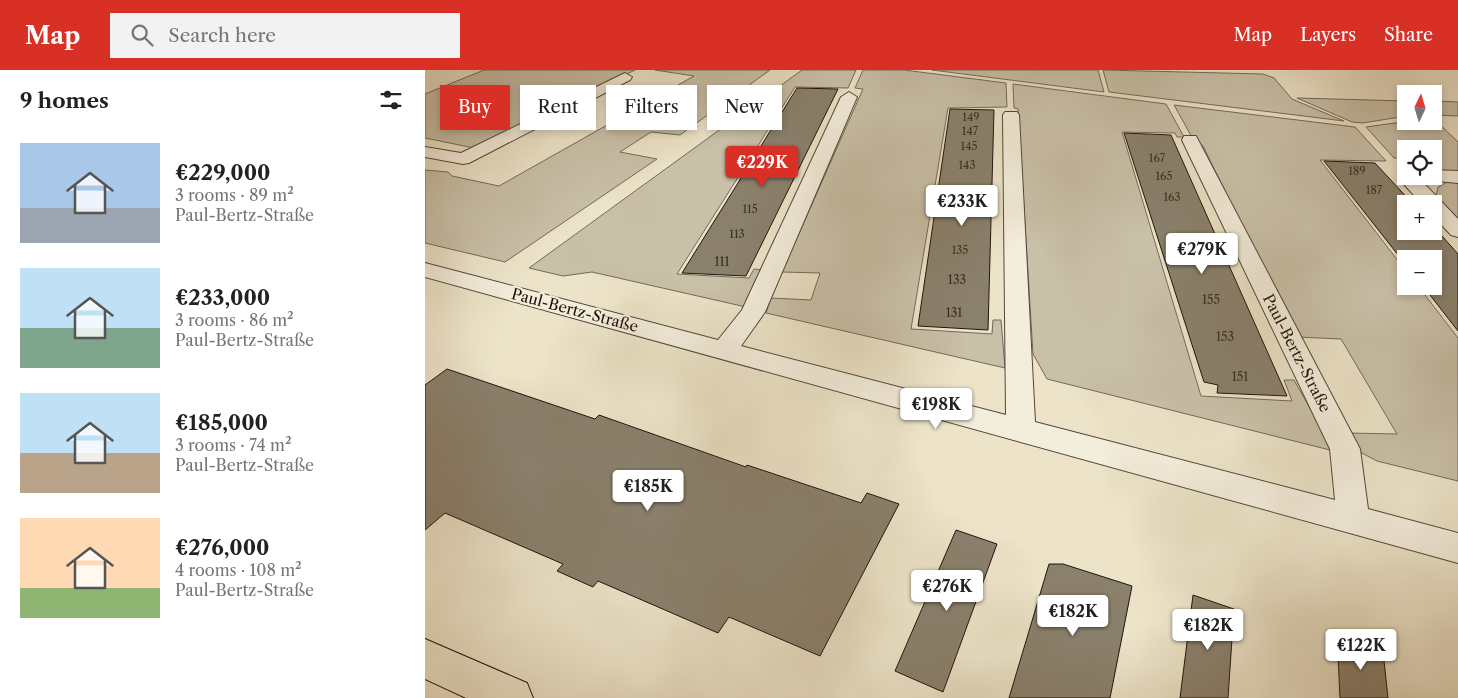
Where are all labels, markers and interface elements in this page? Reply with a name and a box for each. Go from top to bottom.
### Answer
search box [110,13,460,58]
text: Map [25,21,80,50]
icon: search [128,21,156,49]
text: Search here [168,24,276,47]
text: Map [1234,24,1272,46]
text: Layers [1300,24,1356,46]
text: Share [1384,24,1433,46]
chip: Buy [440,85,510,130]
chip: Rent [520,85,596,130]
chip: Filters [606,85,697,130]
chip: New [707,85,782,130]
north arrow [1397,85,1443,130]
map controls [1397,85,1442,295]
icon: filters [377,86,405,114]
text: 9 homes [20,88,109,113]
house number: 149 [962,110,980,124]
house number: 147 [962,124,979,138]
house number: 145 [961,139,977,153]
button: locate [1397,140,1442,185]
pin: €229K [727,146,797,188]
house number: 167 [1149,151,1166,165]
text: €229K [736,152,788,172]
house number: 143 [958,158,976,172]
text: €229,000 [175,160,270,185]
icon: home [60,163,120,223]
house number: 189 [1348,164,1366,178]
house number: 165 [1155,169,1173,183]
house number: 187 [1366,183,1383,197]
pin: €233K [927,184,997,227]
text: 3 rooms · 89 m² [175,185,294,205]
house number: 163 [1163,190,1181,204]
text: €233K [937,191,987,211]
button: + [1397,195,1442,240]
house number: 115 [742,202,758,216]
text: Paul-Bertz-Straße [175,205,314,225]
house number: 113 [729,227,745,241]
pin: €279K [1167,232,1237,275]
text: €279K [1177,239,1227,259]
house number: 135 [952,243,968,257]
button: − [1397,250,1442,295]
house number: 111 [714,254,730,269]
house number: 133 [948,272,966,287]
street label: Paul-Bertz-Straße [510,284,640,336]
text: €233,000 [175,285,270,310]
icon: home [60,288,120,348]
street label: Paul-Bertz-Straße [1259,291,1335,415]
house number: 155 [1202,292,1220,307]
house number: 131 [946,305,962,320]
text: 3 rooms · 86 m² [175,310,294,330]
house number: 153 [1216,329,1234,344]
text: Paul-Bertz-Straße [175,330,314,350]
house number: 151 [1232,369,1248,384]
pin: €198K [901,388,971,430]
text: €198K [911,394,961,414]
text: €185,000 [175,410,268,435]
icon: home [60,413,120,473]
text: 3 rooms · 74 m² [175,435,291,455]
text: Paul-Bertz-Straße [175,455,314,475]
pin: €185K [613,470,683,512]
text: €185K [624,476,672,496]
text: €276,000 [175,535,269,560]
icon: home [60,538,120,598]
text: 4 rooms · 108 m² [175,560,302,580]
pin: €276K [912,570,982,612]
text: €276K [922,576,972,596]
text: Paul-Bertz-Straße [175,580,314,600]
pin: €182K [1038,594,1108,637]
text: €182K [1048,601,1098,621]
pin: €182K [1173,608,1243,651]
text: €182K [1183,615,1233,635]
pin: €122K [1326,628,1396,671]
text: €122K [1336,635,1386,655]

